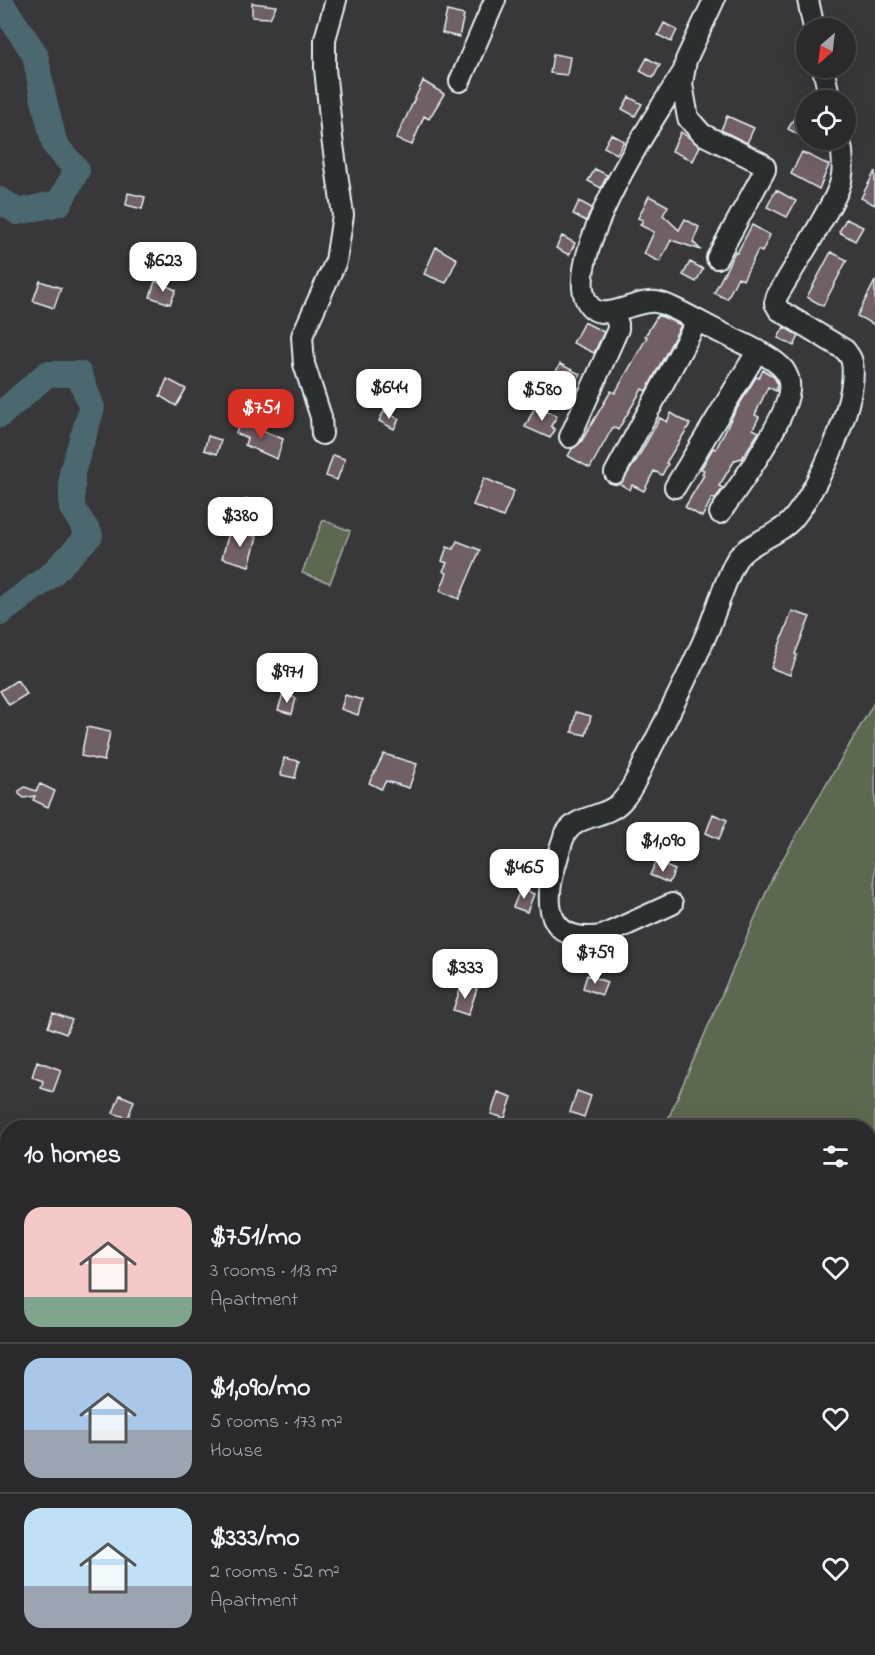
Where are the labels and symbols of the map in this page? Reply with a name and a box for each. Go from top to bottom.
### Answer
north arrow [796,18,856,78]
pin: $623 [127,242,199,293]
pin: $644 [353,369,425,420]
pin: $580 [506,371,578,422]
pin: $751 [225,389,297,440]
pin: $380 [204,497,276,548]
pin: $971 [251,653,323,704]
pin: $1,090 [614,822,712,873]
pin: $465 [488,849,560,900]
pin: $759 [559,934,631,985]
pin: $333 [429,949,501,1000]

